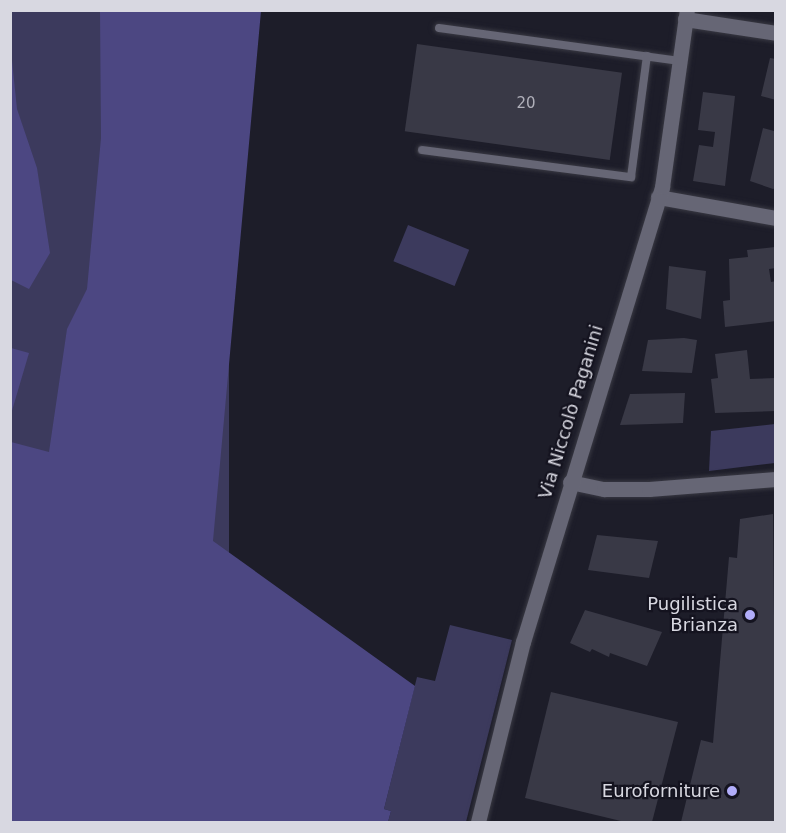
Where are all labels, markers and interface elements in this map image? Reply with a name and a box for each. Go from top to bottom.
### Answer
house number: 20 [516,95,536,113]
street label: Via Niccolò Paganini [534,322,608,502]
place label: Pugilistica Brianza [647,594,738,636]
marker: Pugilistica Brianza [743,608,757,622]
place label: Euroforniture [602,780,720,802]
marker: Euroforniture [725,784,739,798]

